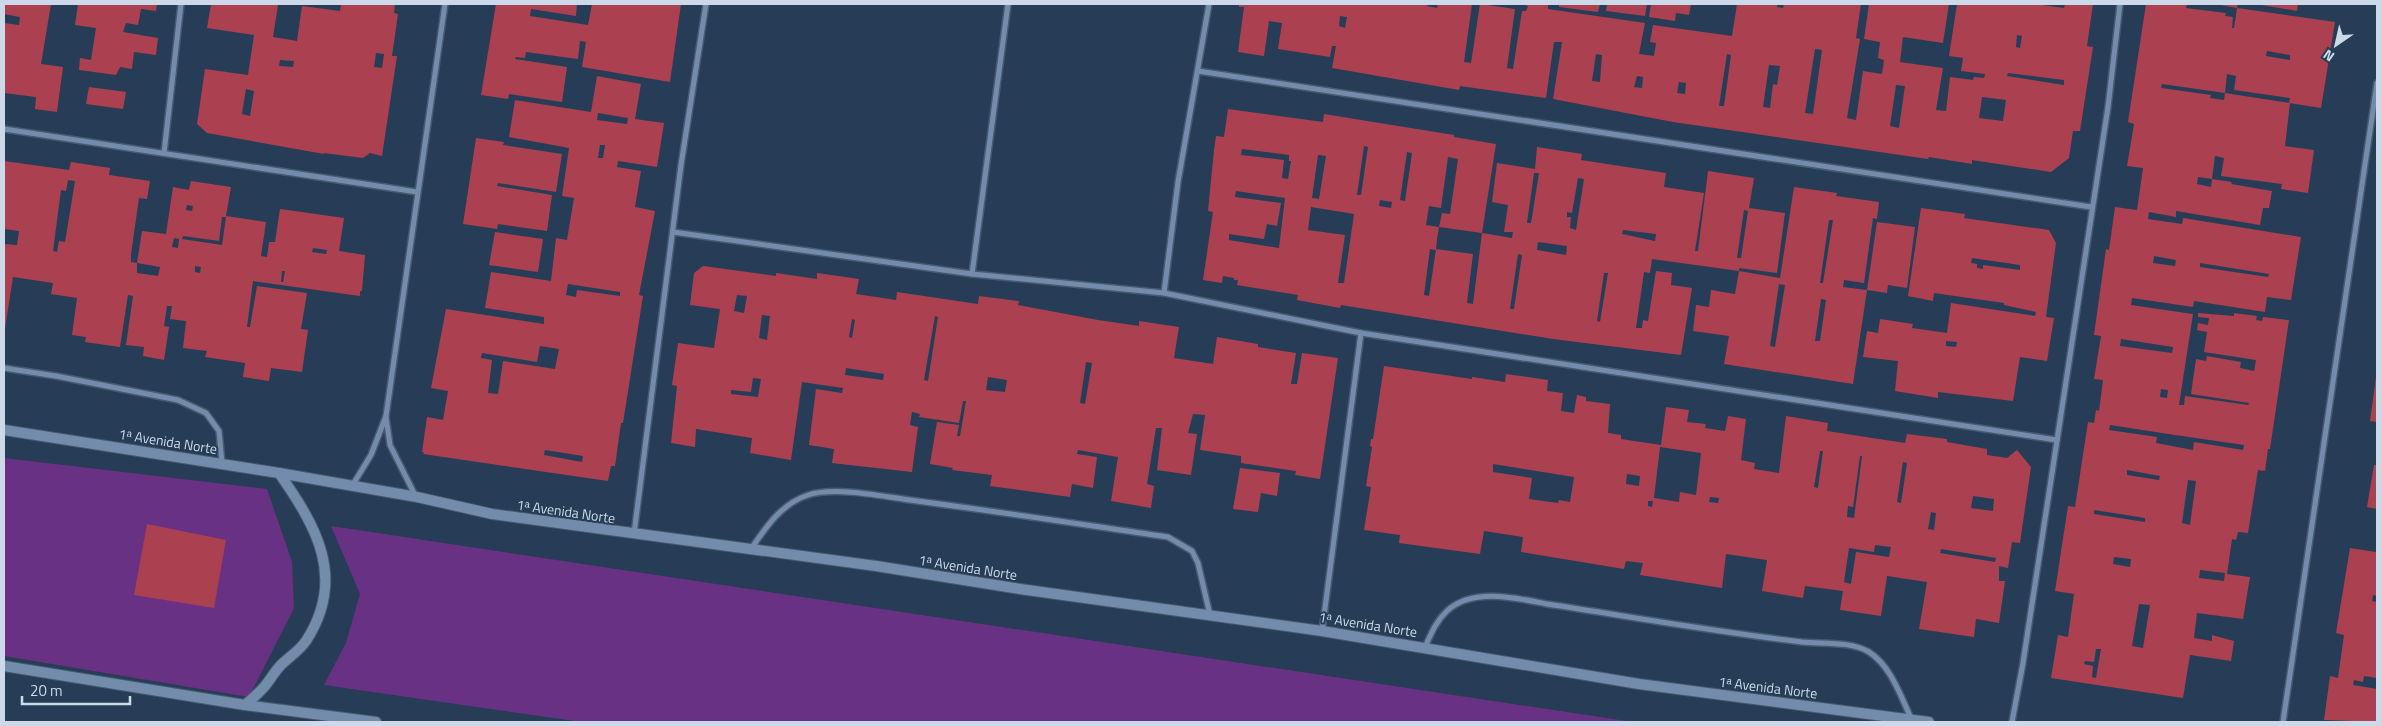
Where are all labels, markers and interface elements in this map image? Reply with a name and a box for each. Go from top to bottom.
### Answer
north arrow [2311,20,2361,70]
text: N [2319,45,2338,68]
street label: 1ᵃ Avenida Norte [117,423,219,459]
street label: 1ᵃ Avenida Norte [515,494,617,528]
street label: 1ᵃ Avenida Norte [917,549,1019,585]
street label: 1ᵃ Avenida Norte [1317,606,1419,642]
street label: 1ᵃ Avenida Norte [1717,671,1819,703]
scale bar [22,674,130,706]
text: 20 m [30,679,63,702]

